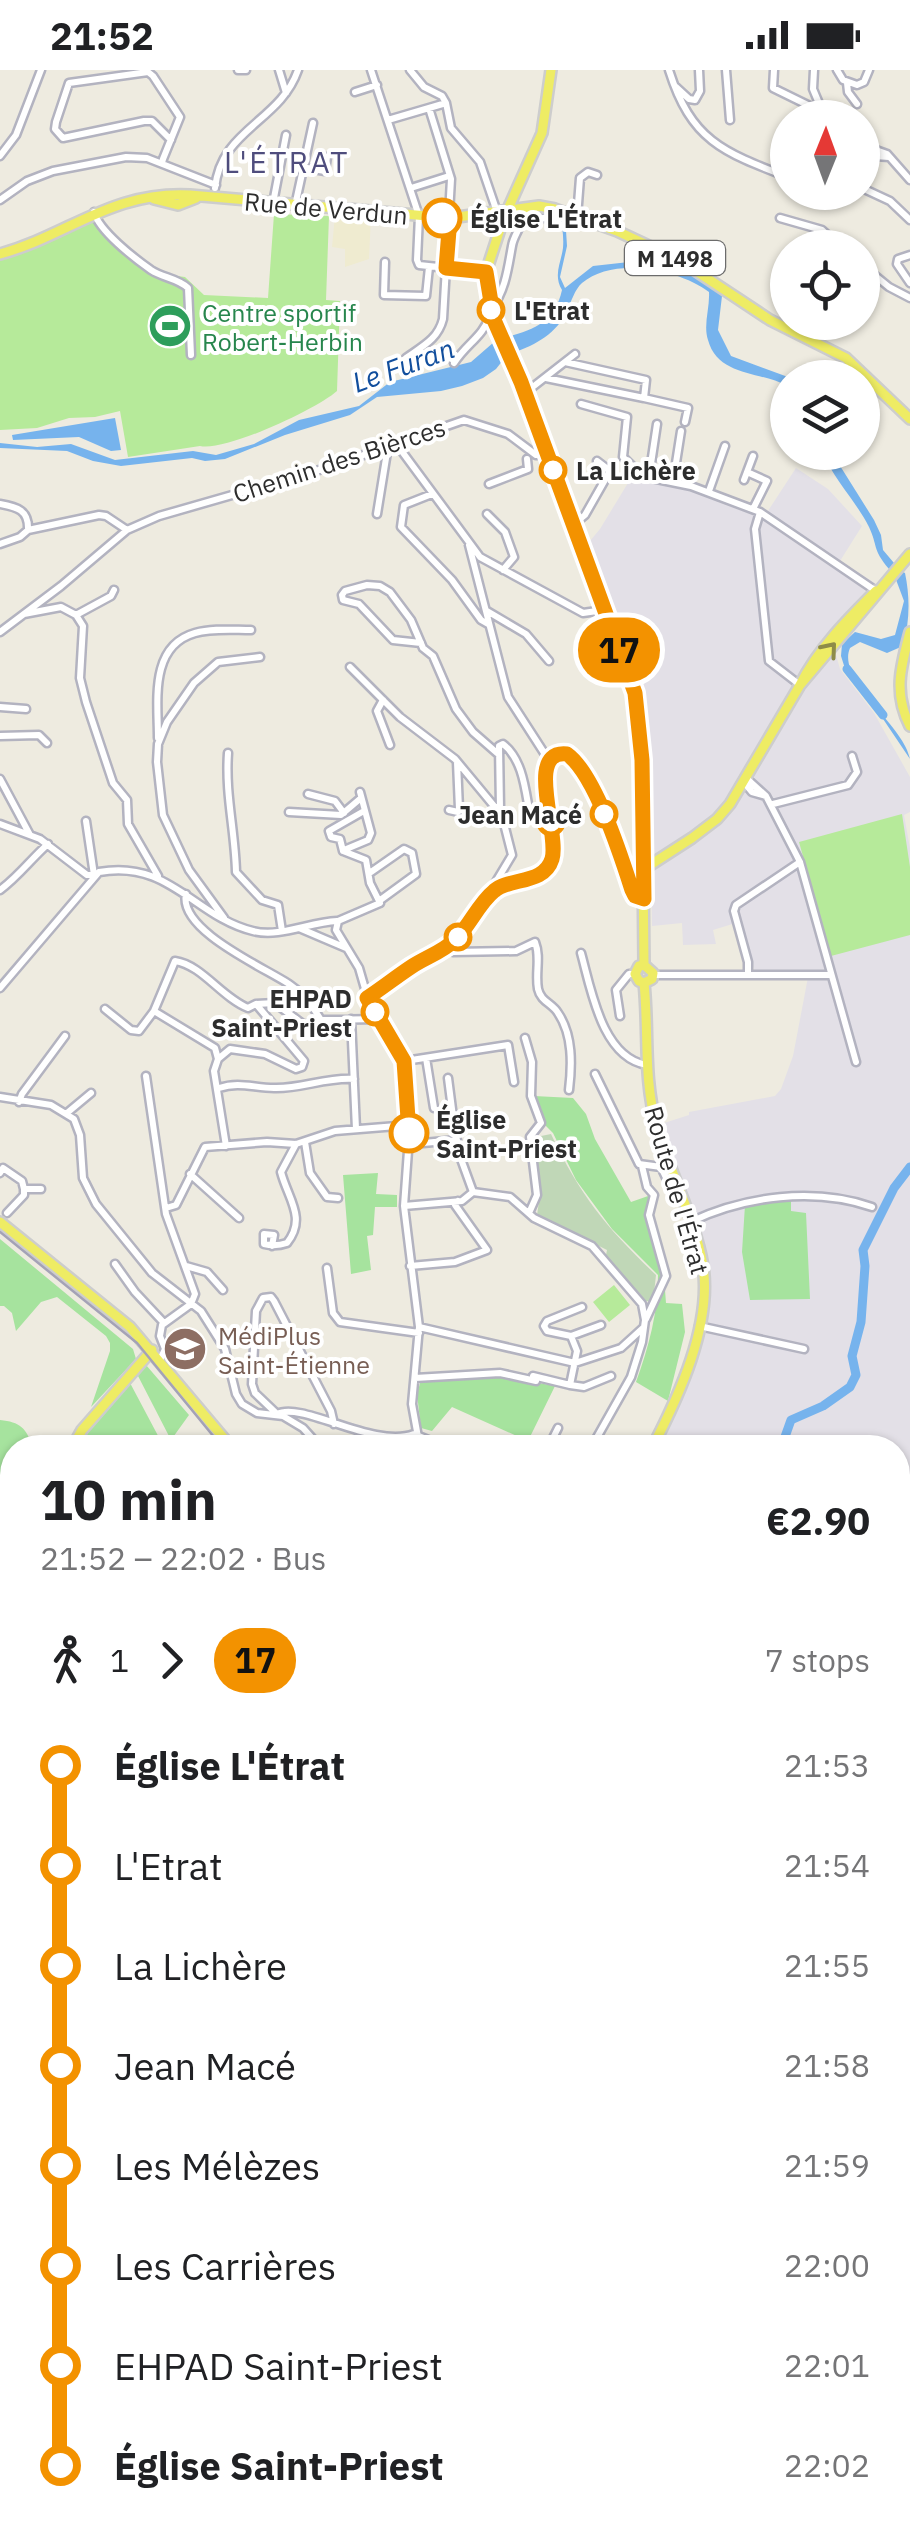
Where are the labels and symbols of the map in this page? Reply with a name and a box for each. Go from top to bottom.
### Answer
north arrow [770,100,880,210]
district label: L'ÉTRAT [224,142,350,181]
street label: Rue de Verdun [243,184,409,232]
marker: Église L'Étrat [423,199,461,237]
place label: Église L'Étrat [470,202,622,235]
road number: M 1498 [625,241,725,275]
place label: L'Etrat [514,294,590,327]
place label: Centre sportif Robert-Herbin [202,296,363,358]
marker: L'Etrat [478,297,504,323]
sports icon: Centre sportif Robert-Herbin [147,303,193,349]
water label: Le Furan [347,329,459,401]
street label: Chemin des Bièrces [229,410,449,510]
place label: La Lichère [576,454,696,487]
marker: La Lichère [540,457,566,483]
line badge: 17 [574,618,664,682]
one-way arrow [818,643,836,661]
place label: Jean Macé [457,798,582,831]
marker: Jean Macé [591,801,617,827]
unlabelled marker [538,809,564,835]
unlabelled marker [445,924,471,950]
place label: EHPAD Saint-Priest [211,982,352,1044]
marker: EHPAD Saint-Priest [362,999,388,1025]
street label: Route de l'Étrat [637,1102,717,1278]
place label: Église Saint-Priest [436,1103,577,1165]
marker: Église Saint-Priest [390,1114,428,1152]
place label: MédiPlus Saint-Étienne [218,1319,370,1381]
school or university icon: MédiPlus Saint-Étienne [162,1326,208,1372]

